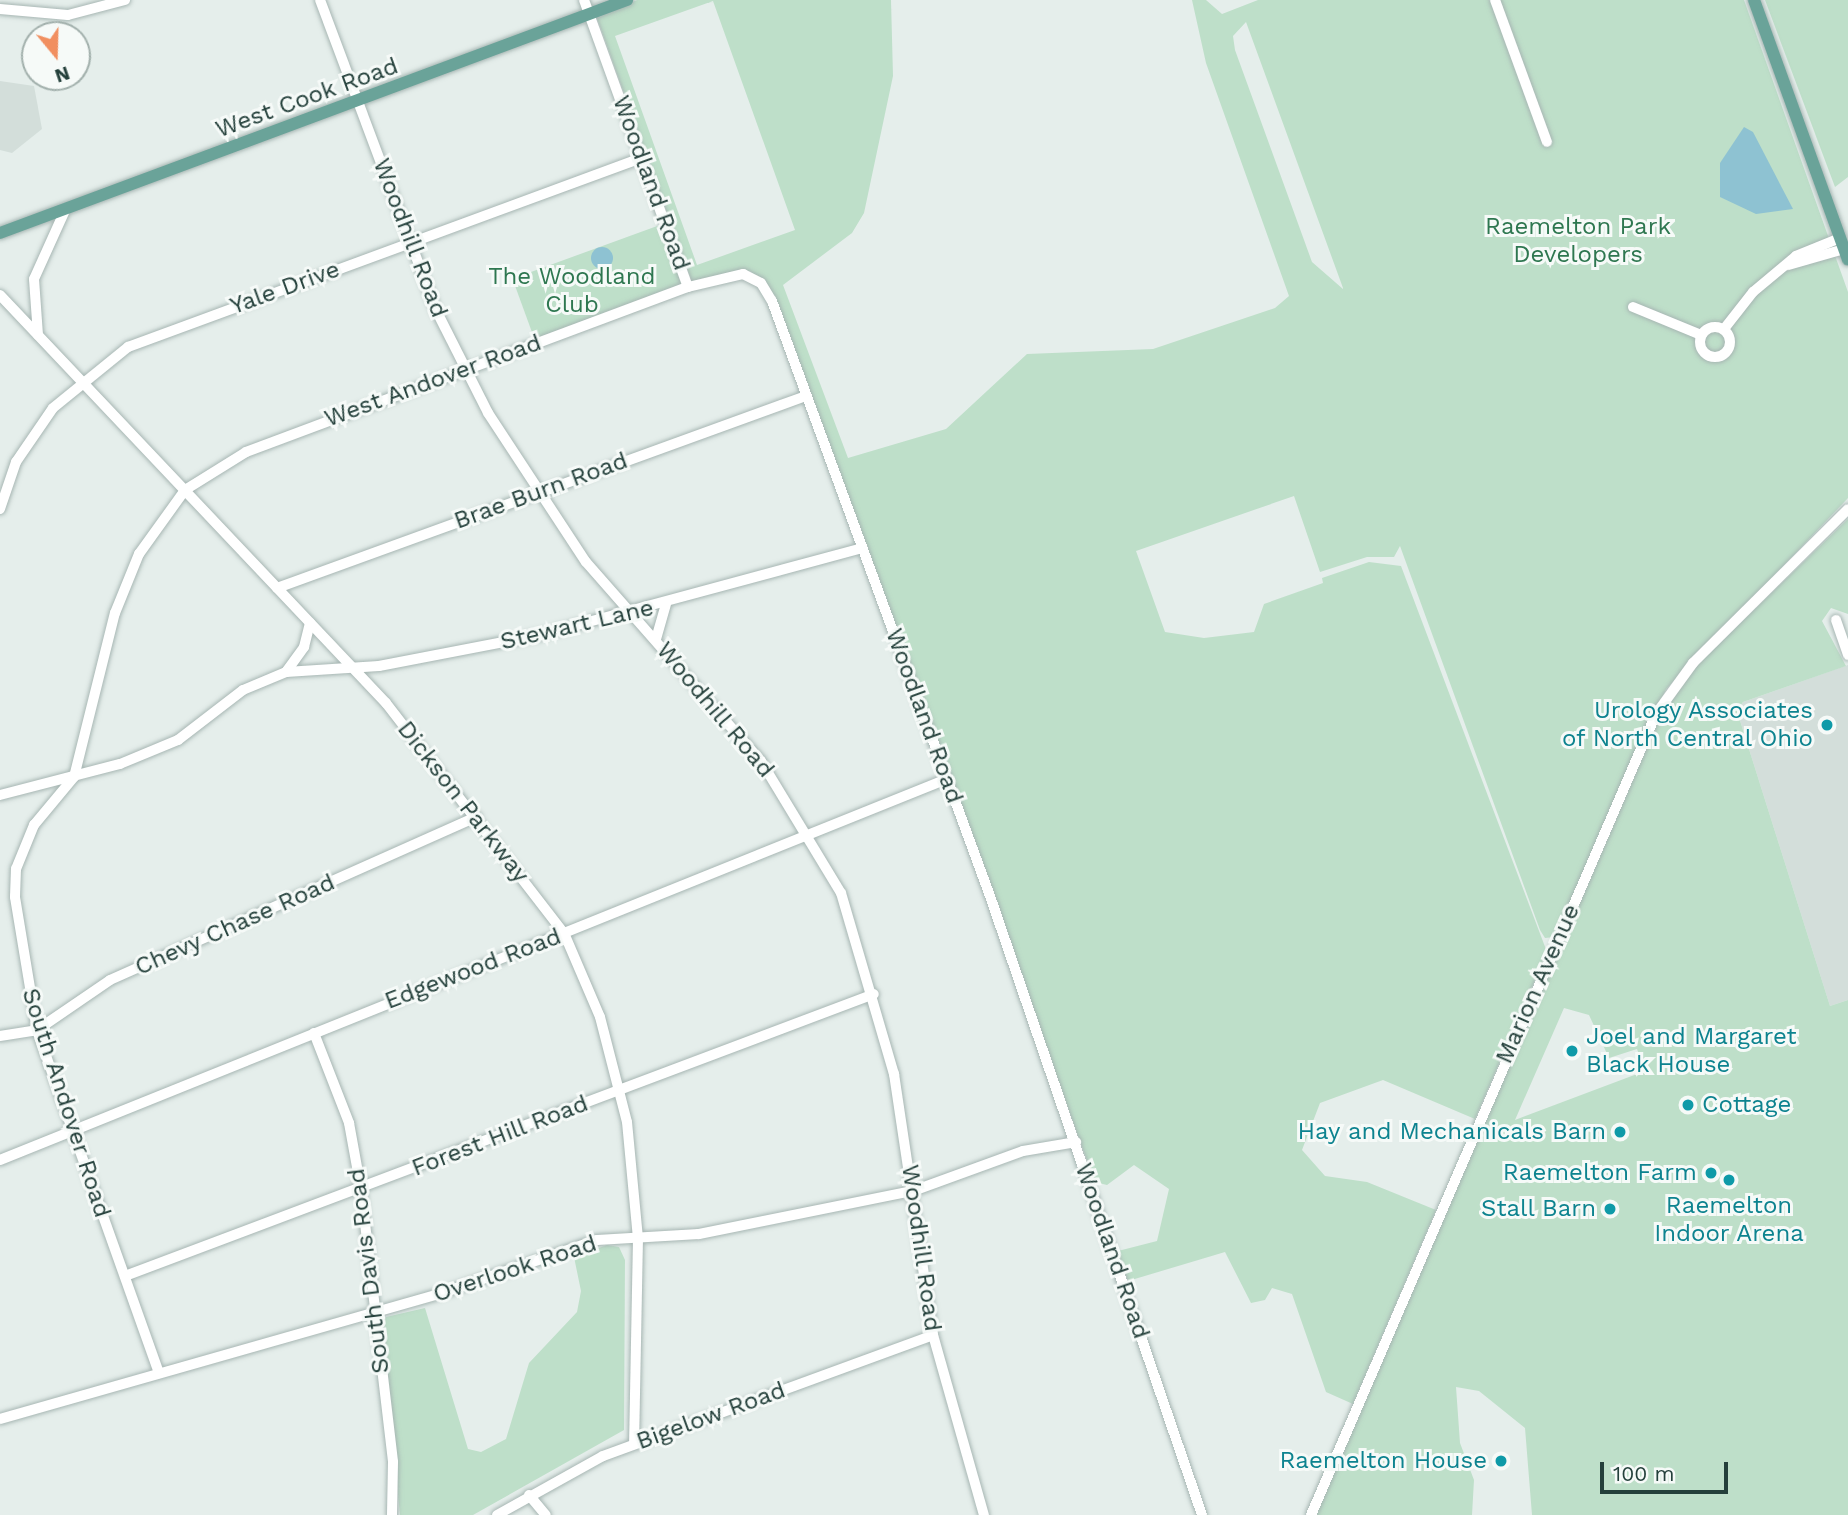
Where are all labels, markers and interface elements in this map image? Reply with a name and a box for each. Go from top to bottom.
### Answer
north arrow [21,21,91,91]
street label: West Cook Road [212,52,402,144]
text: N [52,61,73,88]
street label: Woodland Road [606,92,696,274]
street label: Woodhill Road [366,154,454,322]
park label: Raemelton Park Developers [1485,213,1671,269]
street label: Yale Drive [226,255,344,321]
park label: The Woodland Club [488,263,656,319]
street label: West Andover Road [320,328,546,434]
street label: Brae Burn Road [450,446,632,536]
street label: Stewart Lane [498,593,656,657]
street label: Woodland Road [879,625,969,807]
street label: Woodhill Road [650,636,780,784]
place label: Urology Associates of North Central Ohio [1560,697,1813,753]
street label: Dickson Parkway [391,715,535,889]
marker: Urology Associates of North Central Ohio [1819,717,1835,733]
street label: Chevy Chase Road [130,868,340,982]
street label: Marion Avenue [1490,899,1586,1069]
street label: Edgewood Road [381,922,565,1016]
street label: South Andover Road [15,984,117,1222]
place label: Joel and Margaret Black House [1586,1023,1797,1079]
marker: Joel and Margaret Black House [1564,1043,1580,1059]
street label: Forest Hill Road [407,1089,593,1183]
place label: Cottage [1702,1091,1791,1119]
marker: Cottage [1680,1097,1696,1113]
place label: Hay and Mechanicals Barn [1297,1118,1606,1146]
marker: Hay and Mechanicals Barn [1612,1124,1628,1140]
street label: Woodland Road [1068,1159,1156,1343]
place label: Raemelton Farm [1503,1159,1697,1187]
street label: Woodhill Road [895,1162,947,1334]
marker: Raemelton Farm [1703,1165,1719,1181]
street label: South Davis Road [342,1167,396,1375]
marker: Raemelton Indoor Arena [1721,1172,1737,1188]
place label: Raemelton Indoor Arena [1653,1192,1805,1248]
place label: Stall Barn [1480,1195,1596,1223]
marker: Stall Barn [1602,1201,1618,1217]
street label: Overlook Road [429,1229,601,1309]
street label: Bigelow Road [632,1376,790,1456]
place label: Raemelton House [1279,1447,1487,1475]
scale bar [1603,1448,1731,1492]
marker: Raemelton House [1493,1453,1509,1469]
text: 100 m [1613,1461,1675,1486]

